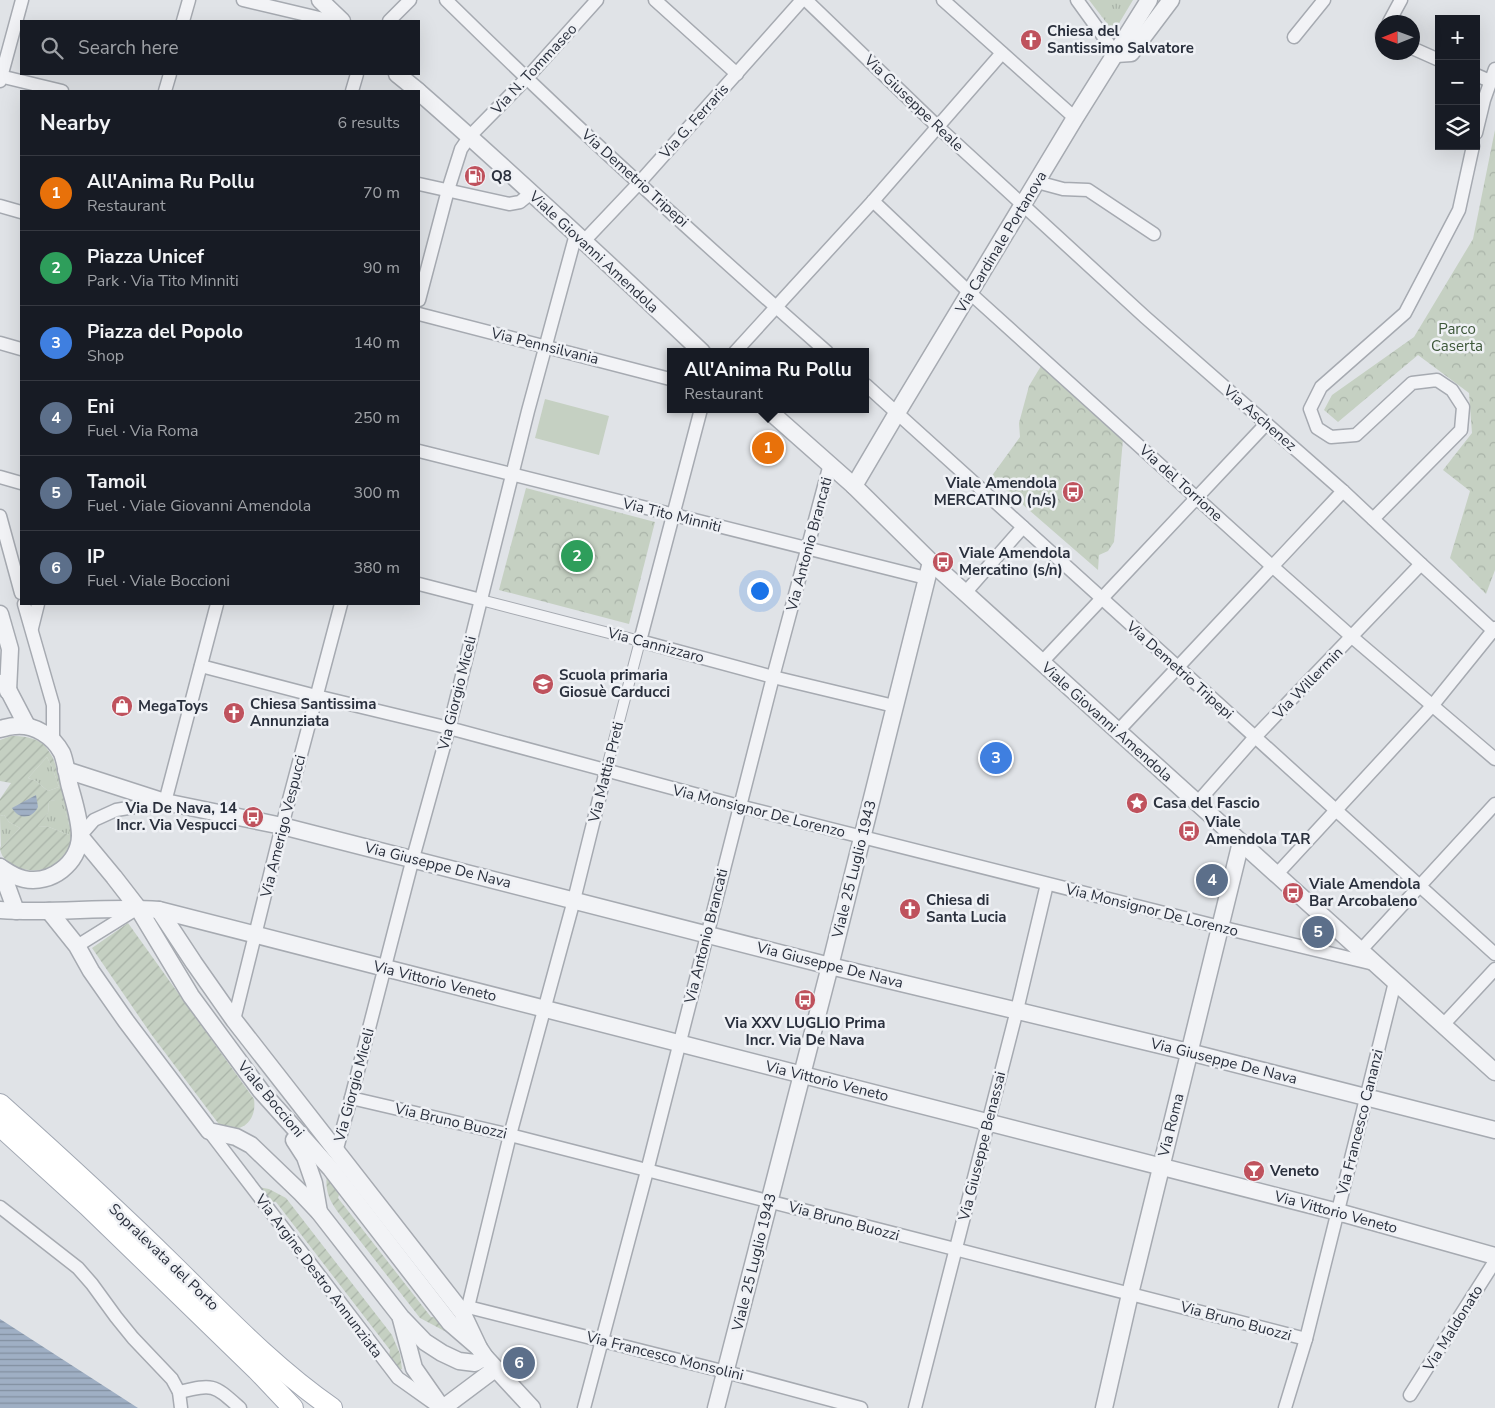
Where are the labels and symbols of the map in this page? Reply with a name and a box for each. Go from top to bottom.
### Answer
north arrow [1375,15,1420,60]
street label: Via N. Tommaseo [486,19,581,119]
place label: Chiesa del Santissimo Salvatore [1047,21,1194,58]
church icon: Chiesa del Santissimo Salvatore [1019,28,1043,52]
street label: Via Giuseppe Reale [859,50,968,156]
street label: Via G. Ferraris [654,79,733,164]
street label: Via Demetrio Tripepi [576,124,693,231]
fuel station icon: Q8 [463,164,487,188]
place label: Q8 [491,166,512,186]
street label: Via Cardinale Portanova [950,167,1051,318]
street label: Viale Giovanni Amendola [524,186,663,317]
park label: Parco Caserta [1431,319,1483,356]
street label: Via Pennsilvania [488,323,601,369]
street label: Via Aschenez [1219,380,1301,455]
pin: 1 [752,429,784,467]
street label: Via del Torrione [1134,439,1227,526]
place label: Viale Amendola MERCATINO (n/s) [934,473,1057,510]
street label: Via Antonio Brancati [781,475,837,614]
bus stop icon: Viale Amendola MERCATINO (n/s) [1061,480,1085,504]
street label: Via Tito Minniti [620,493,723,537]
pin: 2 [561,537,593,575]
place label: Viale Amendola Mercatino (s/n) [958,543,1070,580]
bus stop icon: Viale Amendola Mercatino (s/n) [931,550,955,574]
your location [747,578,773,604]
street label: Via Demetrio Tripepi [1121,616,1238,723]
street label: Via Cannizzaro [604,622,707,668]
street label: Via Giorgio Miceli [433,634,481,753]
street label: Via Willermin [1268,643,1347,724]
street label: Viale Giovanni Amendola [1036,657,1177,786]
place label: Scuola primaria Giosuè Carducci [559,665,670,702]
school or university icon: Scuola primaria Giosuè Carducci [531,672,555,696]
shop icon: MegaToys [110,694,134,718]
place label: Chiesa Santissima Annunziata [250,694,376,731]
place label: MegaToys [138,696,208,716]
church icon: Chiesa Santissima Annunziata [222,701,246,725]
street label: Via Mattia Preti [584,719,628,826]
pin: 3 [980,739,1012,777]
street label: Via Amerigo Vespucci [255,753,310,900]
street label: Via Monsignor De Lorenzo [670,780,847,842]
place icon: Casa del Fascio [1125,791,1149,815]
place label: Casa del Fascio [1153,793,1260,813]
place label: Via De Nava, 14 Incr. Via Vespucci [116,798,237,835]
street label: Viale 25 Luglio 1943 [827,798,881,941]
bus stop icon: Via De Nava, 14 Incr. Via Vespucci [241,805,265,829]
place label: Viale Amendola TAR [1204,812,1311,849]
bus stop icon: Viale Amendola TAR [1177,819,1201,843]
street label: Via Giuseppe De Nava [362,837,513,893]
pin: 4 [1196,861,1228,899]
street label: Via Antonio Brancati [679,867,732,1006]
place label: Viale Amendola Bar Arcobaleno [1308,874,1420,911]
street label: Via Monsignor De Lorenzo [1063,879,1240,941]
bus stop icon: Viale Amendola Bar Arcobaleno [1281,881,1305,905]
place label: Chiesa di Santa Lucia [926,890,1007,927]
church icon: Chiesa di Santa Lucia [898,897,922,921]
pin: 5 [1302,913,1334,951]
street label: Via Giuseppe De Nava [754,937,905,993]
street label: Via Vittorio Veneto [370,956,499,1006]
bus stop icon: Via XXV LUGLIO Prima Incr. Via De Nava [793,988,817,1012]
place label: Via XXV LUGLIO Prima Incr. Via De Nava [724,1013,885,1050]
street label: Via Giorgio Miceli [329,1026,379,1145]
street label: Via Giuseppe De Nava [1148,1033,1299,1089]
street label: Via Francesco Cananzi [1332,1047,1388,1198]
street label: Viale Boccioni [232,1056,309,1141]
street label: Via Vittorio Veneto [762,1056,891,1106]
street label: Via Giuseppe Benassai [954,1069,1010,1224]
street label: Via Roma [1153,1091,1189,1160]
street label: Via Bruno Buozzi [392,1098,509,1144]
bar icon: Veneto [1242,1159,1266,1183]
place label: Veneto [1269,1161,1319,1181]
street label: Via Vittorio Veneto [1271,1186,1400,1238]
street label: Via Argine Destro Annunziata [250,1189,387,1362]
street label: Viale 25 Luglio 1943 [727,1191,781,1334]
street label: Via Bruno Buozzi [785,1196,902,1245]
street label: Sopralevata del Porto [104,1199,224,1315]
street label: Via Maldonato [1418,1281,1487,1376]
street label: Via Bruno Buozzi [1177,1296,1294,1345]
street label: Via Francesco Monsolini [583,1327,746,1385]
pin: 6 [503,1344,535,1382]

